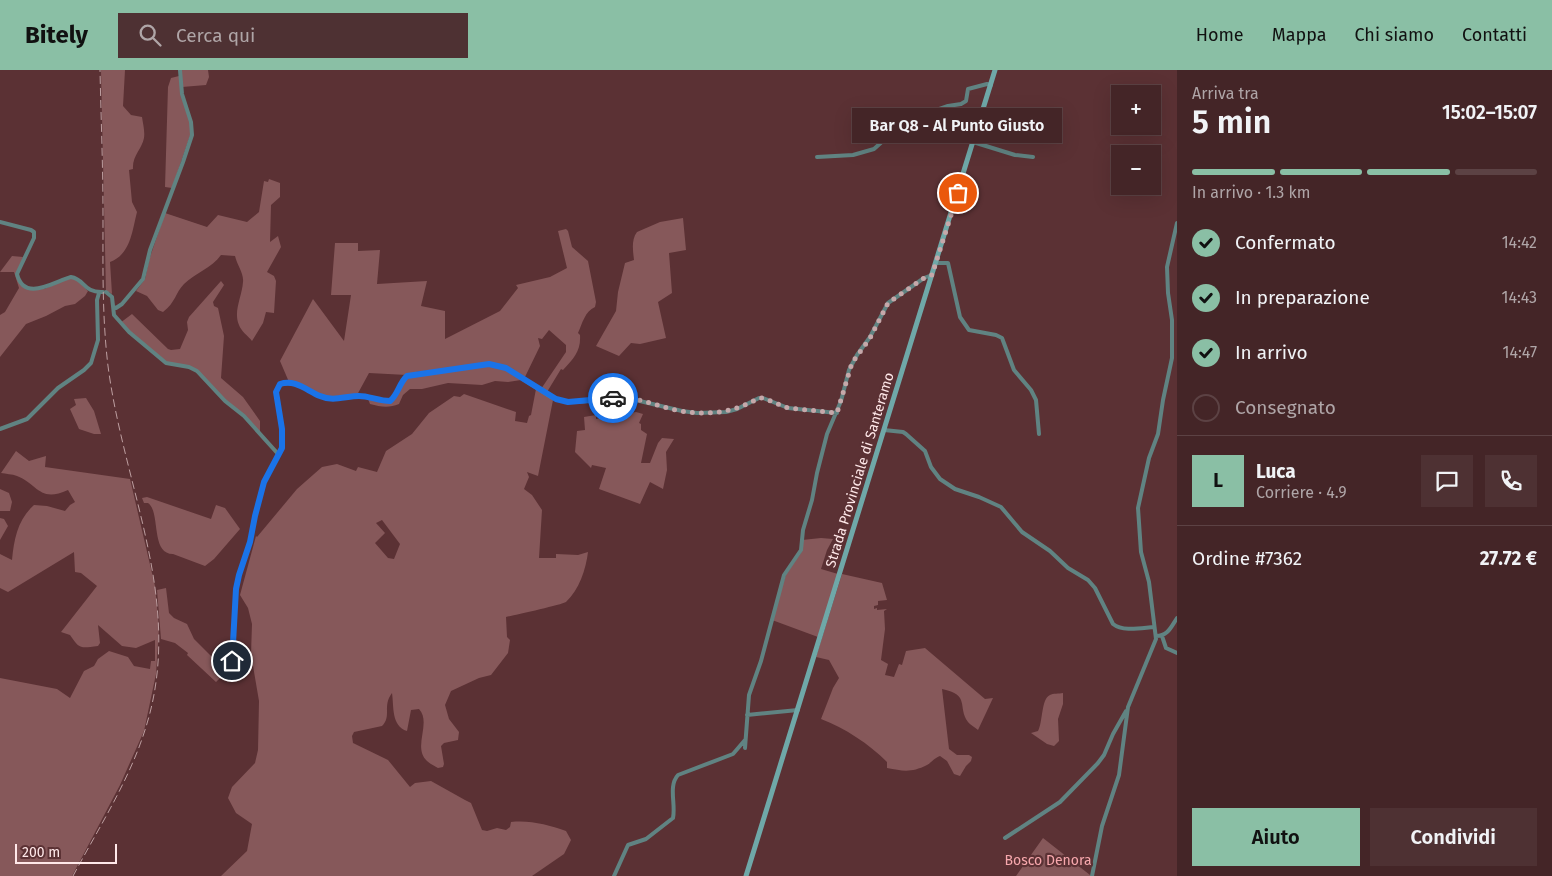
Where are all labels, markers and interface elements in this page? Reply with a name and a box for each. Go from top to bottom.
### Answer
search box [118,13,468,58]
text: Bitely [25,21,88,49]
icon: search [136,21,164,49]
text: Cerca qui [176,24,255,47]
text: Home [1196,24,1244,46]
text: Mappa [1272,24,1326,46]
text: Chi siamo [1354,24,1434,46]
text: Contatti [1462,24,1527,46]
text: Arriva tra [1192,84,1259,103]
map controls [1111,85,1161,195]
button: + [1111,85,1161,135]
text: 15:02–15:07 [1442,101,1537,124]
text: 5 min [1192,103,1271,141]
callout: Bar Q8 - Al Punto Giusto [853,108,1063,143]
text: Bar Q8 - Al Punto Giusto [870,116,1044,135]
button: − [1111,145,1161,195]
pin [937,172,979,214]
icon: bag [944,179,972,207]
text: In arrivo · 1.3 km [1192,183,1310,202]
icon: check [1192,229,1220,257]
text: Confermato [1235,231,1336,254]
text: 14:42 [1502,233,1537,252]
icon: check [1192,284,1220,312]
text: In preparazione [1235,286,1370,309]
text: 14:43 [1502,288,1537,307]
icon: check [1192,339,1220,367]
text: In arrivo [1235,341,1308,364]
text: 14:47 [1503,343,1537,362]
street label: Strada Provinciale di Santeramo [822,370,898,570]
courier [588,373,638,423]
icon: car [599,384,627,412]
text: Consegnato [1235,396,1336,419]
button: chat [1421,455,1473,507]
button: phone [1485,455,1537,507]
text: Luca [1256,460,1296,483]
text: L [1213,469,1223,492]
text: Corriere · 4.9 [1256,483,1347,502]
text: Ordine #7362 [1192,547,1302,570]
text: 27.72 € [1480,547,1537,570]
pin [211,640,253,682]
icon: home [218,647,246,675]
button: Aiuto [1192,808,1360,866]
button: Condividi [1370,808,1537,866]
scale bar [15,841,118,864]
text: 200 m [22,844,60,861]
park label: Bosco Denora [1004,852,1092,869]

